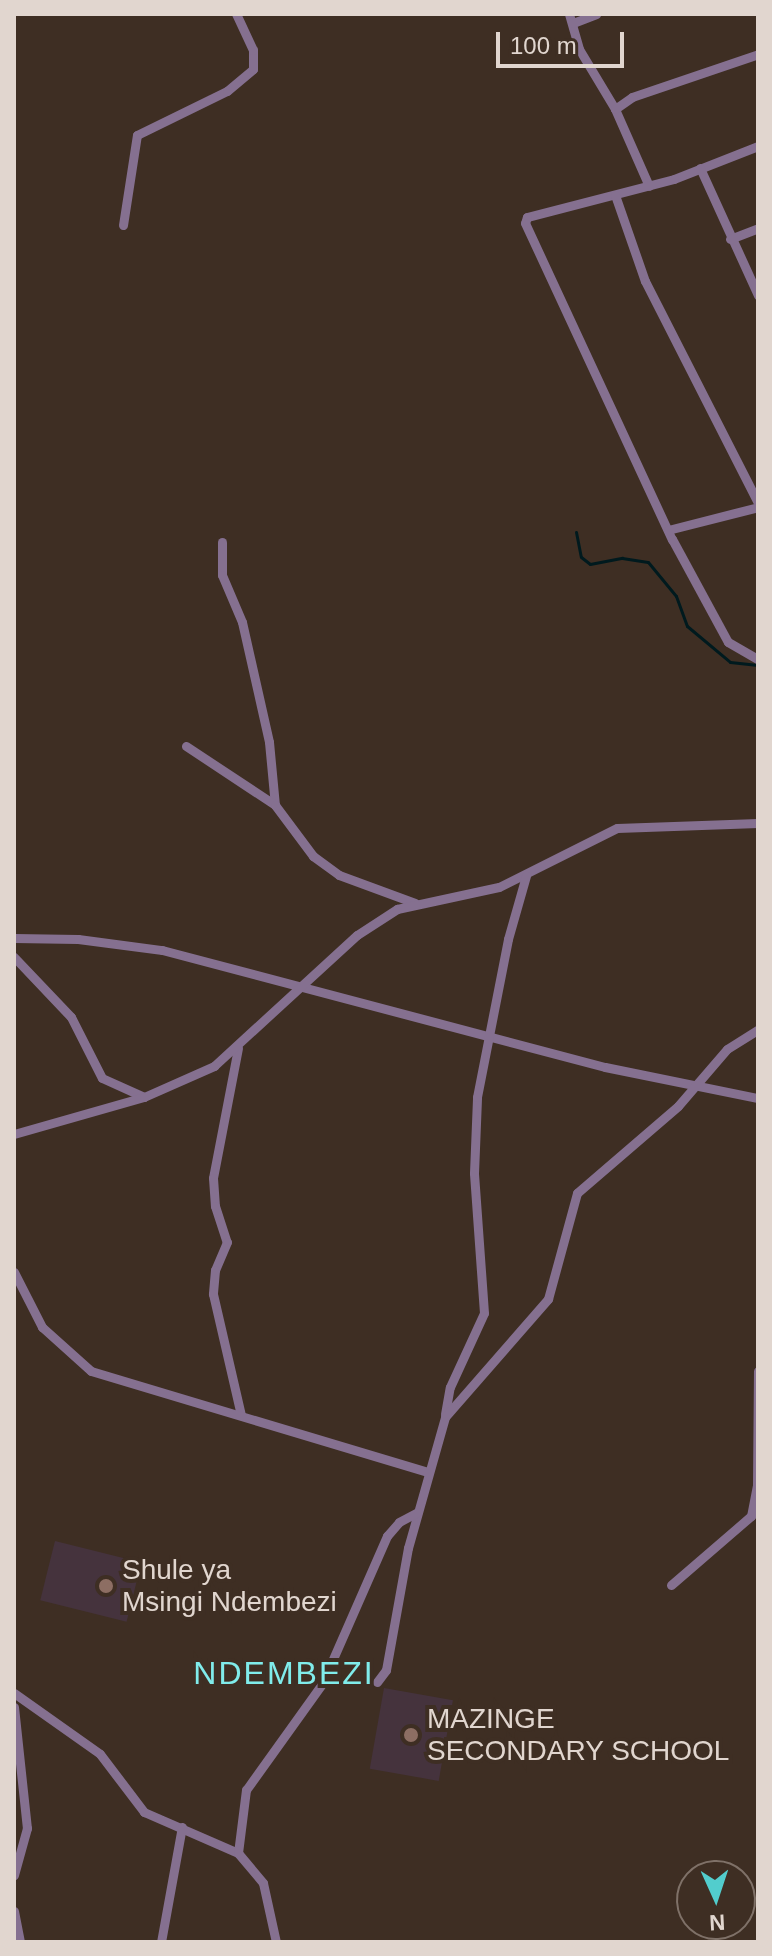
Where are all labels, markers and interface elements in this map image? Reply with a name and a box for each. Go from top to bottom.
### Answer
scale bar [500,16,628,66]
text: 100 m [510,32,577,59]
place label: Shule ya Msingi Ndembezi [122,1553,337,1619]
marker: Shule ya Msingi Ndembezi [97,1577,115,1595]
district label: NDEMBEZI [193,1654,375,1692]
place label: MAZINGE SECONDARY SCHOOL [427,1702,730,1768]
marker: MAZINGE SECONDARY SCHOOL [402,1726,420,1744]
north arrow [676,1860,756,1940]
text: N [709,1910,726,1935]

